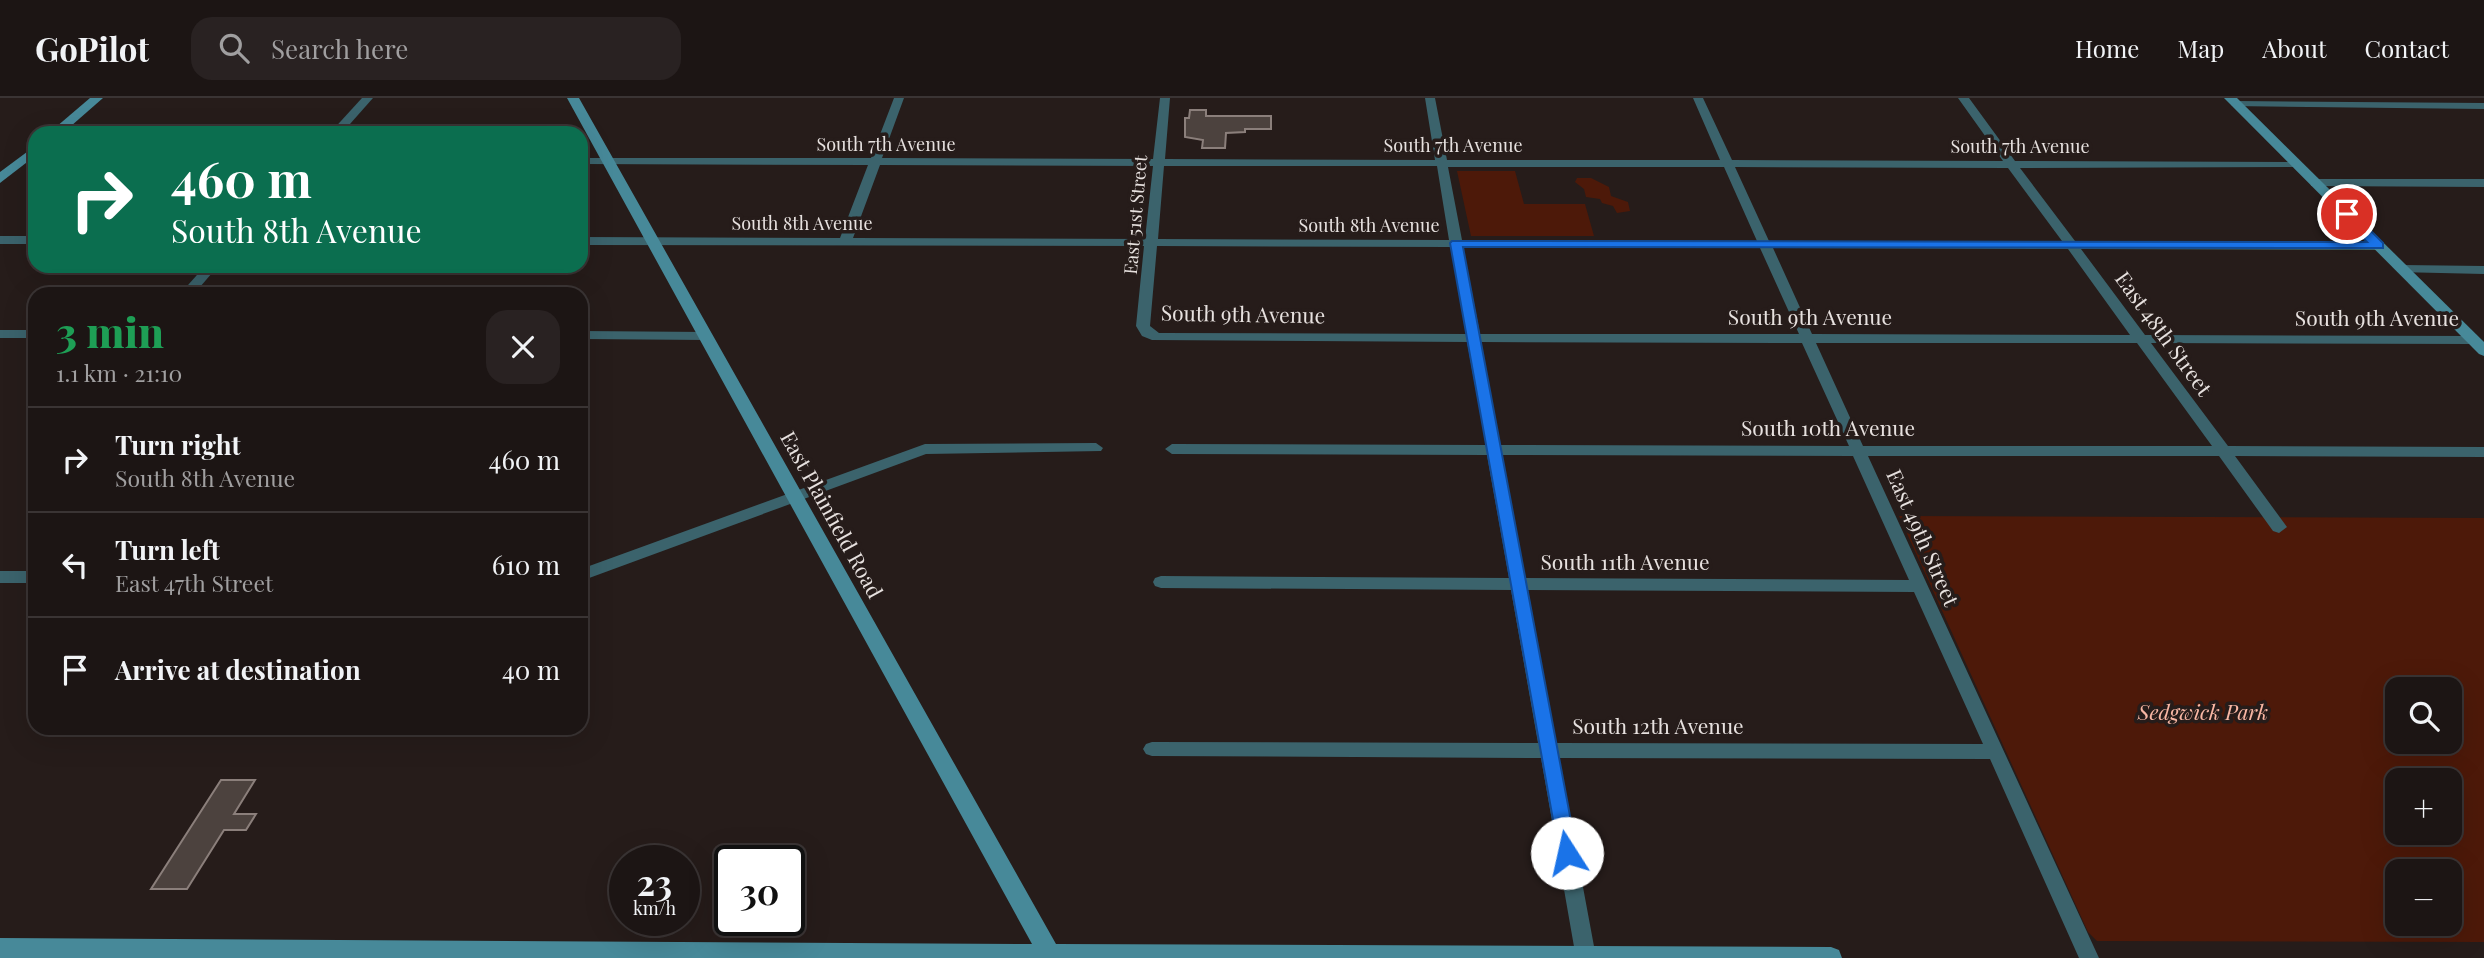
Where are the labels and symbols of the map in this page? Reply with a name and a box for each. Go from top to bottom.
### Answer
street label: South 7th Avenue [816,132,956,156]
street label: South 7th Avenue [1383,133,1523,157]
street label: South 7th Avenue [1950,134,2090,158]
street label: East 51st Street [1118,154,1152,276]
pin [2317,184,2377,244]
street label: South 8th Avenue [731,211,873,235]
street label: South 8th Avenue [1298,213,1440,237]
street label: East 48th Street [2110,265,2220,401]
street label: South 9th Avenue [1161,298,1325,328]
street label: South 9th Avenue [1728,302,1892,330]
street label: South 9th Avenue [2295,303,2459,331]
street label: South 10th Avenue [1741,413,1915,441]
street label: East Plainfield Road [775,426,890,603]
street label: East 49th Street [1881,464,1967,611]
street label: South 11th Avenue [1540,547,1710,575]
park label: Sedgwick Park [2137,697,2268,725]
street label: South 12th Avenue [1572,711,1744,739]
position arrow [1530,816,1604,890]
speed limit sign: 30 [714,845,805,936]

